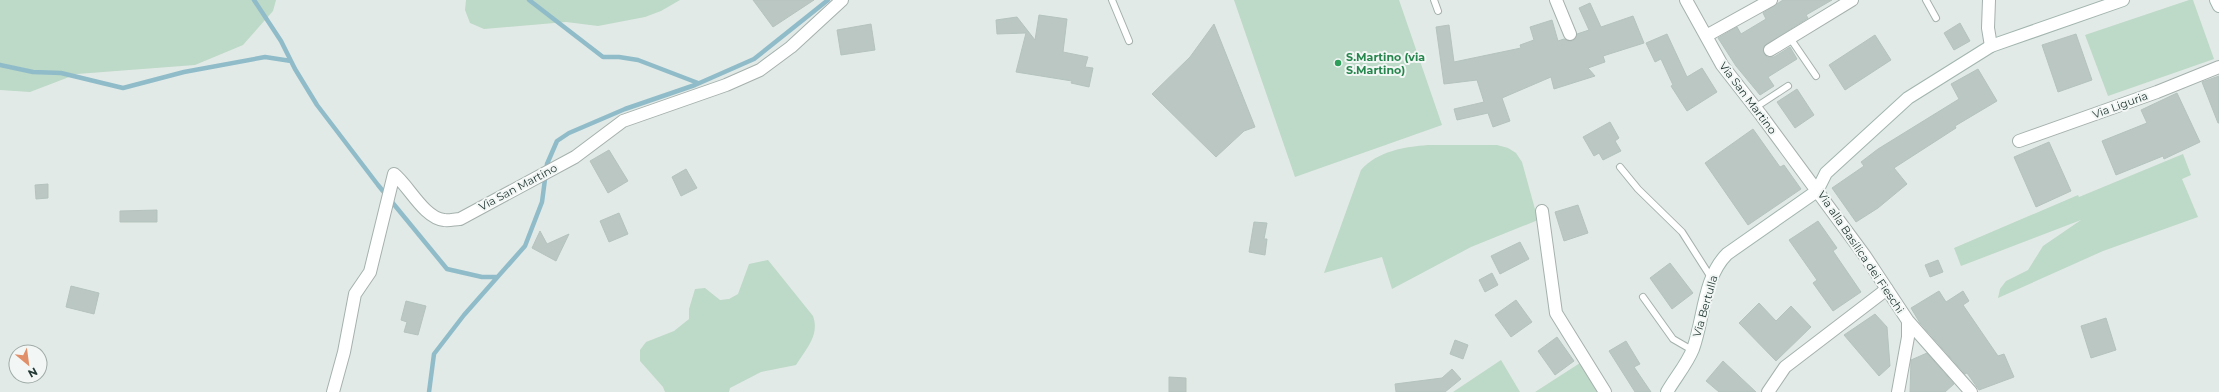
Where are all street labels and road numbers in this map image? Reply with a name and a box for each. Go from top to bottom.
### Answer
street label: Via San Martino [1716,59,1780,137]
street label: Via Liguria [2090,89,2150,121]
street label: Via San Martino [476,160,560,214]
street label: Via alla Basilica dei Fieschi [1815,188,1907,316]
street label: Via Bertulla [1690,273,1720,339]

